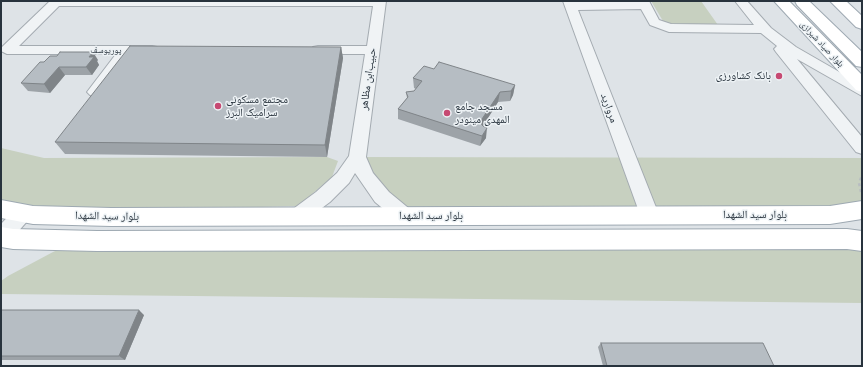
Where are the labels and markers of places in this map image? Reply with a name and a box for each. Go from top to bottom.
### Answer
place label: بانک کشاورزی [716,69,771,83]
marker: بانک کشاورزی [774,71,784,81]
place label: مجتمع مسکونی سرامیک البرز [226,93,288,119]
place label: مسجد جامع المهدی مینودر [455,100,510,126]
marker: مجتمع مسکونی سرامیک البرز [213,101,223,111]
marker: مسجد جامع المهدی مینودر [442,108,452,118]

